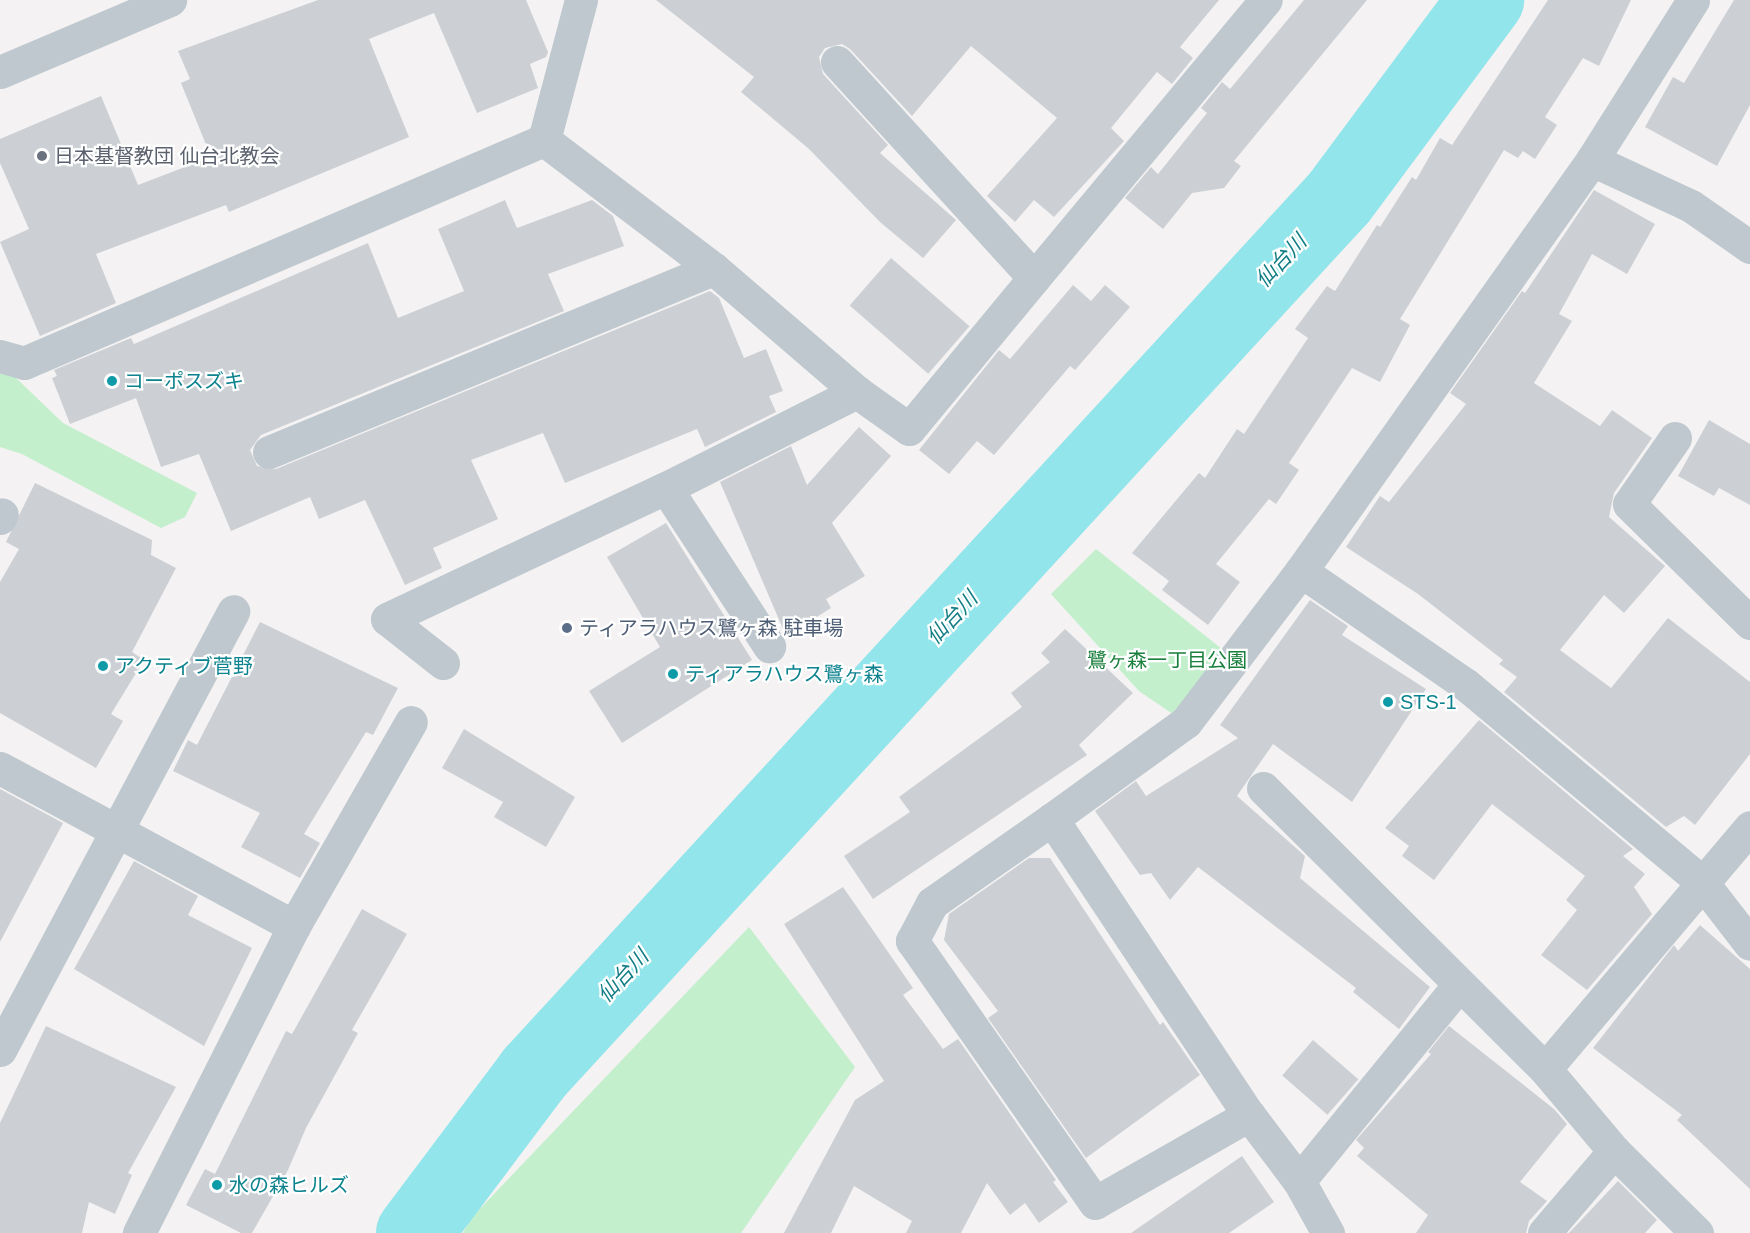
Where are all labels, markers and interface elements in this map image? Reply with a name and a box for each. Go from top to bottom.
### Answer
place label: 日本基督教団 仙台北教会 [54,144,280,168]
marker: 日本基督教団 仙台北教会 [35,149,49,163]
water label: 仙台川 [1250,229,1312,293]
place label: コーポスズキ [124,369,244,393]
marker: コーポスズキ [105,374,119,388]
water label: 仙台川 [921,586,983,650]
place label: ティアラハウス鷺ヶ森 駐車場 [579,616,845,640]
marker: ティアラハウス鷺ヶ森 駐車場 [560,621,574,635]
park label: 鷺ヶ森一丁目公園 [1087,648,1247,672]
place label: アクティブ菅野 [115,654,255,678]
marker: アクティブ菅野 [96,659,110,673]
place label: ティアラハウス鷺ヶ森 [685,662,885,686]
marker: ティアラハウス鷺ヶ森 [666,667,680,681]
place label: STS-1 [1400,690,1457,714]
marker: STS-1 [1381,695,1395,709]
water label: 仙台川 [592,944,654,1008]
place label: 水の森ヒルズ [229,1173,349,1197]
marker: 水の森ヒルズ [210,1178,224,1192]

